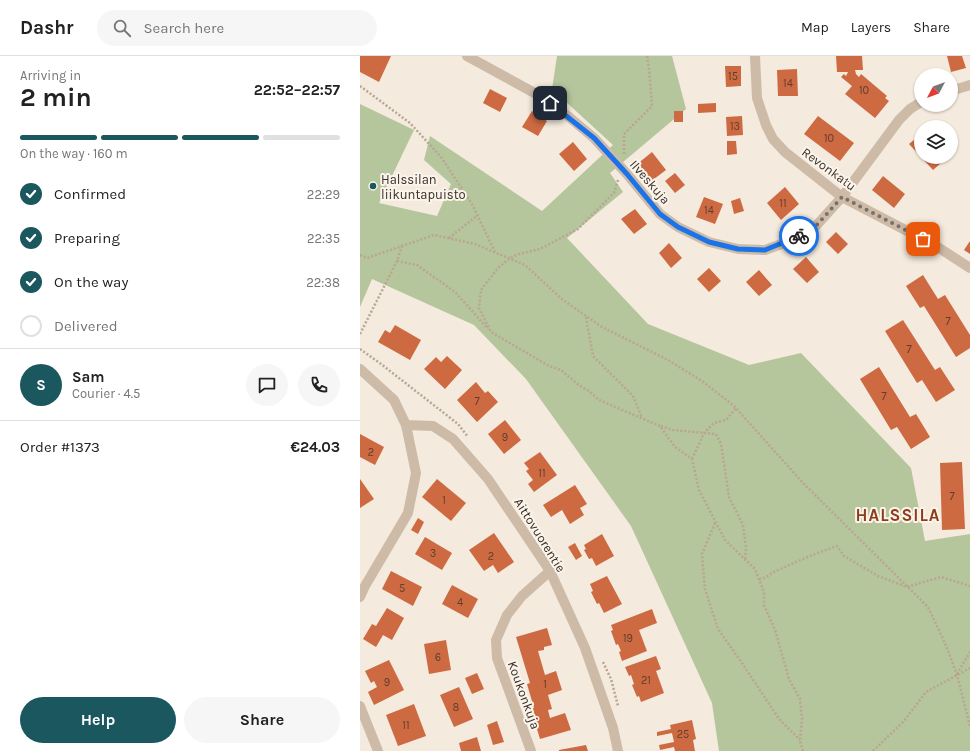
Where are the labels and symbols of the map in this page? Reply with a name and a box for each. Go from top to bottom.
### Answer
north arrow [914,68,958,112]
house number: 15 [728,70,738,83]
house number: 14 [783,77,793,90]
house number: 10 [859,84,869,97]
pin [533,86,567,120]
house number: 13 [730,120,740,133]
house number: 10 [824,132,834,145]
street label: Revonkatu [799,144,859,194]
street label: Ilveskuja [627,157,673,207]
place label: Halssilan liikuntapuisto [381,172,466,202]
marker: Halssilan liikuntapuisto [368,181,378,191]
house number: 11 [779,197,787,210]
house number: 14 [704,204,714,217]
courier [779,216,819,256]
pin [906,222,940,256]
house number: 7 [945,315,951,328]
house number: 7 [906,343,912,356]
house number: 7 [881,390,887,403]
house number: 7 [474,395,480,408]
house number: 9 [502,431,508,444]
house number: 2 [368,446,374,459]
house number: 11 [538,467,546,480]
house number: 7 [949,490,955,503]
house number: 1 [442,494,446,507]
street label: Aittovuorentie [511,495,569,575]
district label: HALSSILA [856,505,940,525]
house number: 3 [430,547,436,560]
house number: 2 [488,550,494,563]
house number: 5 [399,582,405,595]
house number: 4 [457,596,463,609]
house number: 19 [623,632,633,645]
house number: 6 [435,651,441,664]
street label: Koukonkuja [505,659,543,731]
house number: 21 [641,674,651,687]
house number: 9 [384,676,390,689]
house number: 1 [543,678,547,691]
house number: 8 [453,701,460,714]
house number: 11 [402,719,410,732]
house number: 25 [677,728,689,741]

